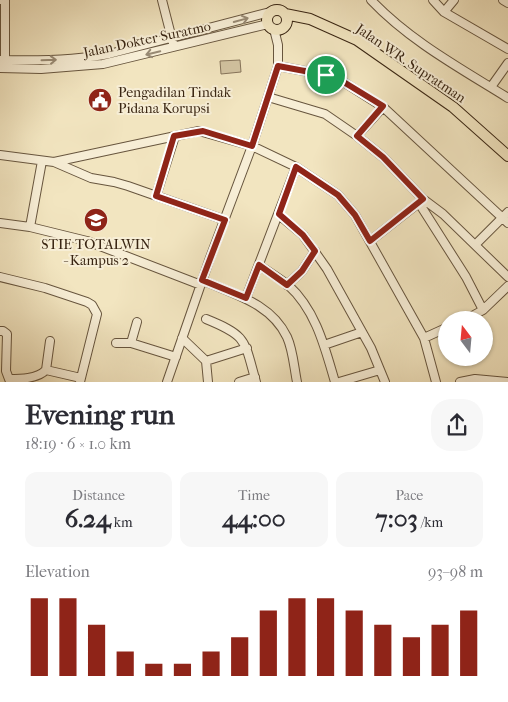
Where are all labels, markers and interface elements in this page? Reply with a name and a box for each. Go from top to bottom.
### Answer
one-way arrow [233,15,249,24]
street label: Jalan Dokter Suratmo [81,18,212,62]
street label: Jalan WR. Supratman [352,20,469,107]
one-way arrow [145,49,161,58]
pin [305,54,347,96]
one-way arrow [40,55,56,64]
icon: arrive [312,61,340,89]
place label: Pengadilan Tindak Pidana Korupsi [118,84,232,117]
public building icon: Pengadilan Tindak Pidana Korupsi [87,87,113,113]
school or university icon: STIE TOTALWIN - Kampus 2 [83,207,109,233]
place label: STIE TOTALWIN - Kampus 2 [41,236,151,269]
north arrow [438,311,492,366]
map controls [438,311,493,366]
text: Evening run [25,398,175,431]
button: share [431,399,483,451]
text: 18:19 · 6 × 1.0 km [25,434,131,453]
text: Distance [72,487,125,504]
text: Time [238,487,270,504]
text: Pace [395,487,423,504]
text: 6.24 [65,504,111,533]
text: 44:00 [222,504,286,533]
text: 7:03 [376,504,418,533]
text: km [111,514,133,531]
text: /km [418,514,443,531]
text: Elevation [25,562,90,581]
text: 93–98 m [428,562,483,581]

